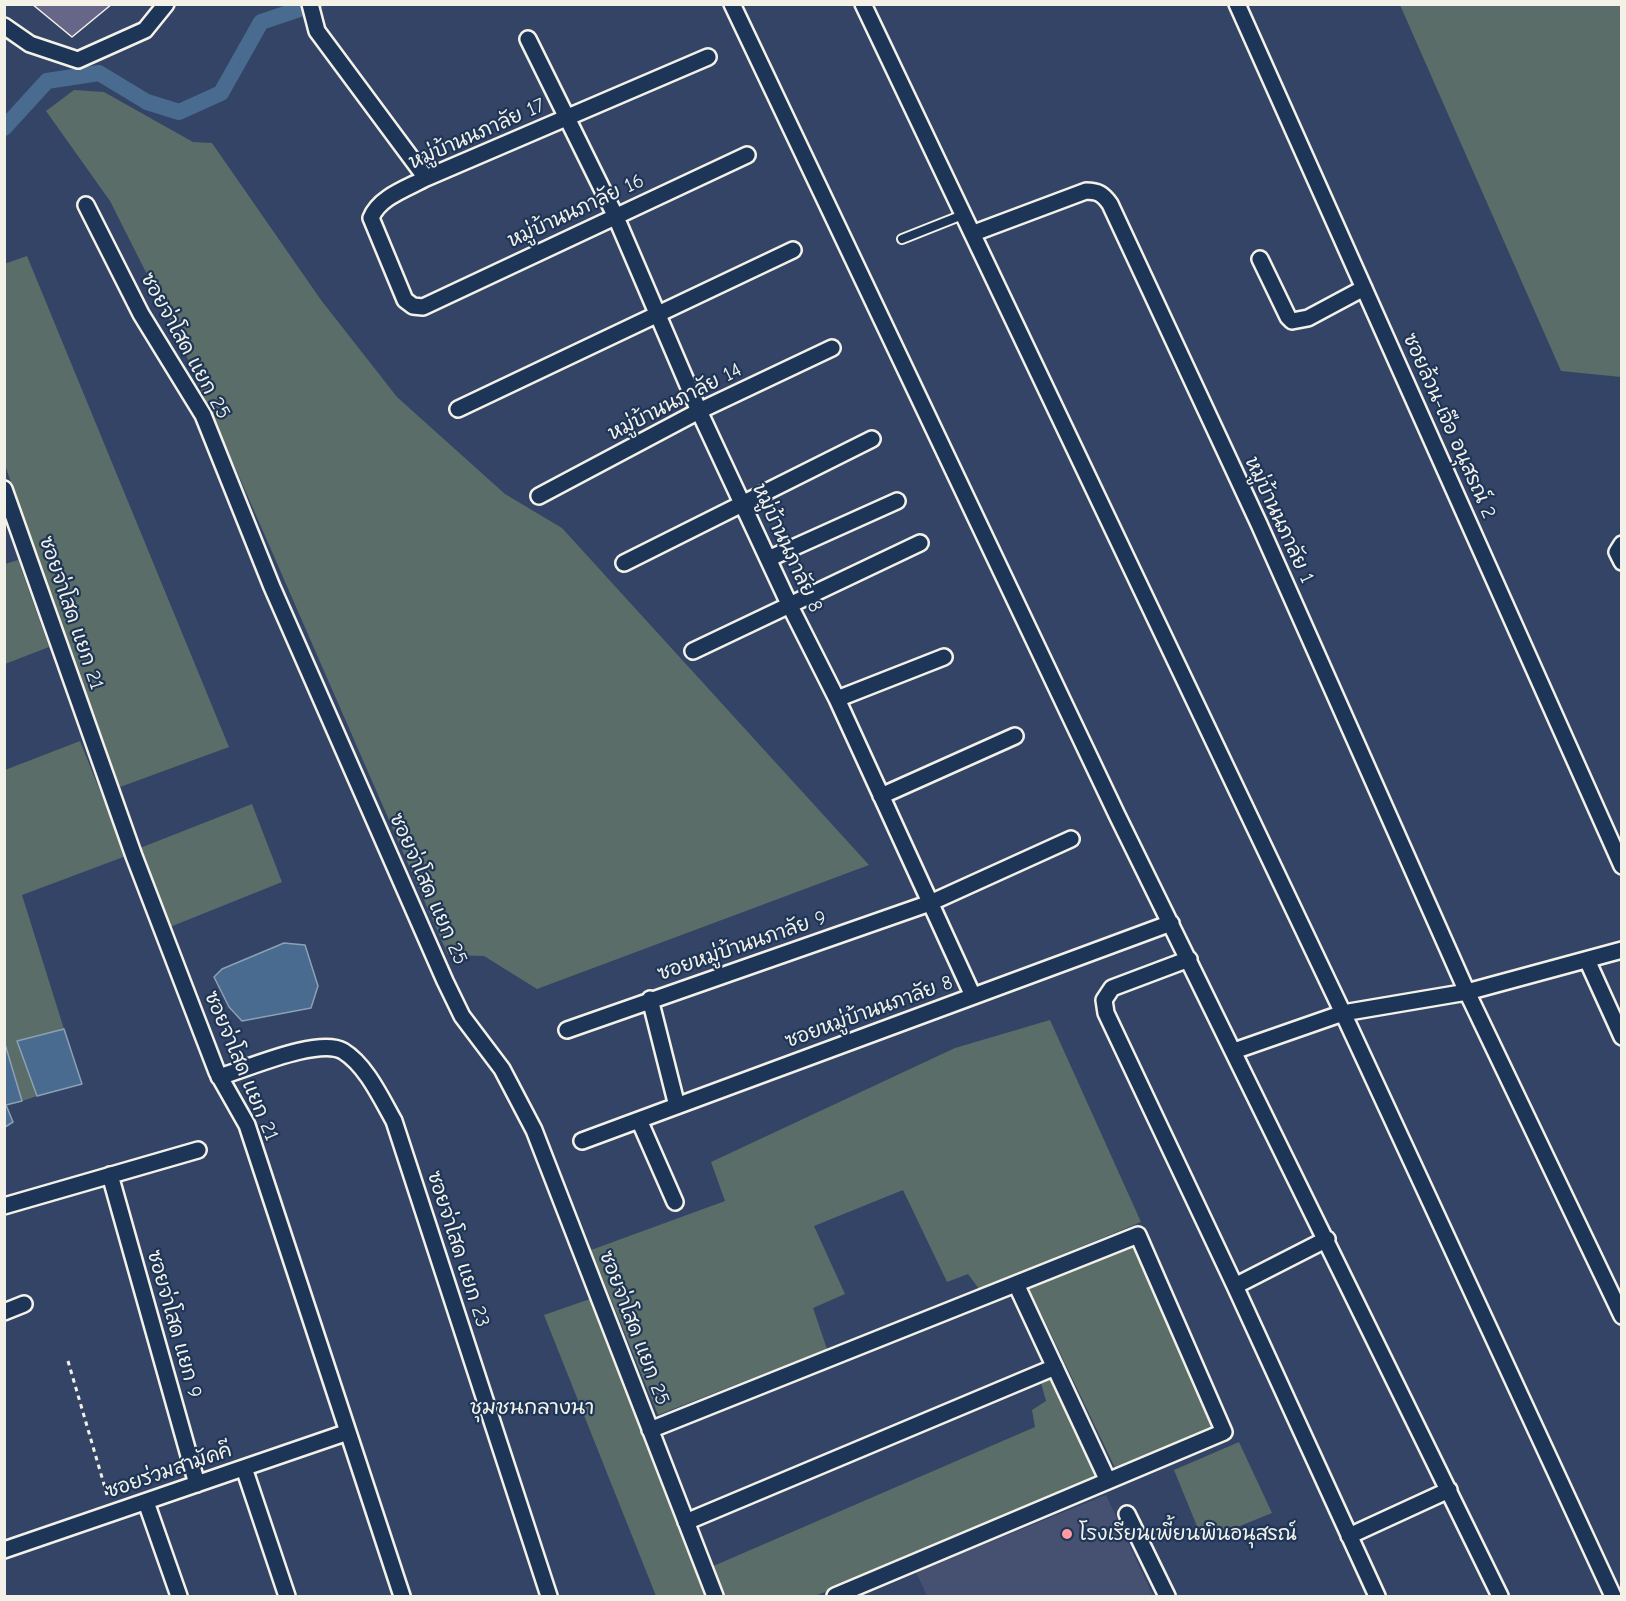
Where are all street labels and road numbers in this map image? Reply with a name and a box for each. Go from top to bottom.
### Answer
street label: หมู่บ้านนภาลัย 17 [405,93,549,175]
street label: หมู่บ้านนภาลัย 16 [504,169,648,253]
street label: ซอยจ่าโสด แยก 25 [135,269,235,423]
street label: ซอยล้วน-เจือ อนุสรณ์ 2 [1397,330,1501,522]
street label: หมู่บ้านนภาลัย 14 [604,358,746,446]
street label: หมู่บ้านนภาลัย 1 [1239,453,1319,587]
street label: หมู่บ้านนภาลัย 8 [747,480,827,616]
street label: ซอยจ่าโสด แยก 21 [34,533,108,693]
street label: ซอยจ่าโสด แยก 25 [384,810,472,968]
street label: ซอยหมู่บ้านนภาลัย 9 [654,906,830,986]
street label: ซอยหมู่บ้านนภาลัย 8 [782,971,956,1053]
street label: ซอยจ่าโสด แยก 21 [199,987,283,1145]
street label: ซอยจ่าโสด แยก 23 [421,1168,495,1330]
street label: ซอยจ่าโสด แยก 9 [141,1247,207,1401]
street label: ซอยจ่าโสด แยก 25 [594,1247,674,1409]
street label: ซอยร่วมสามัคคี [103,1438,235,1504]

